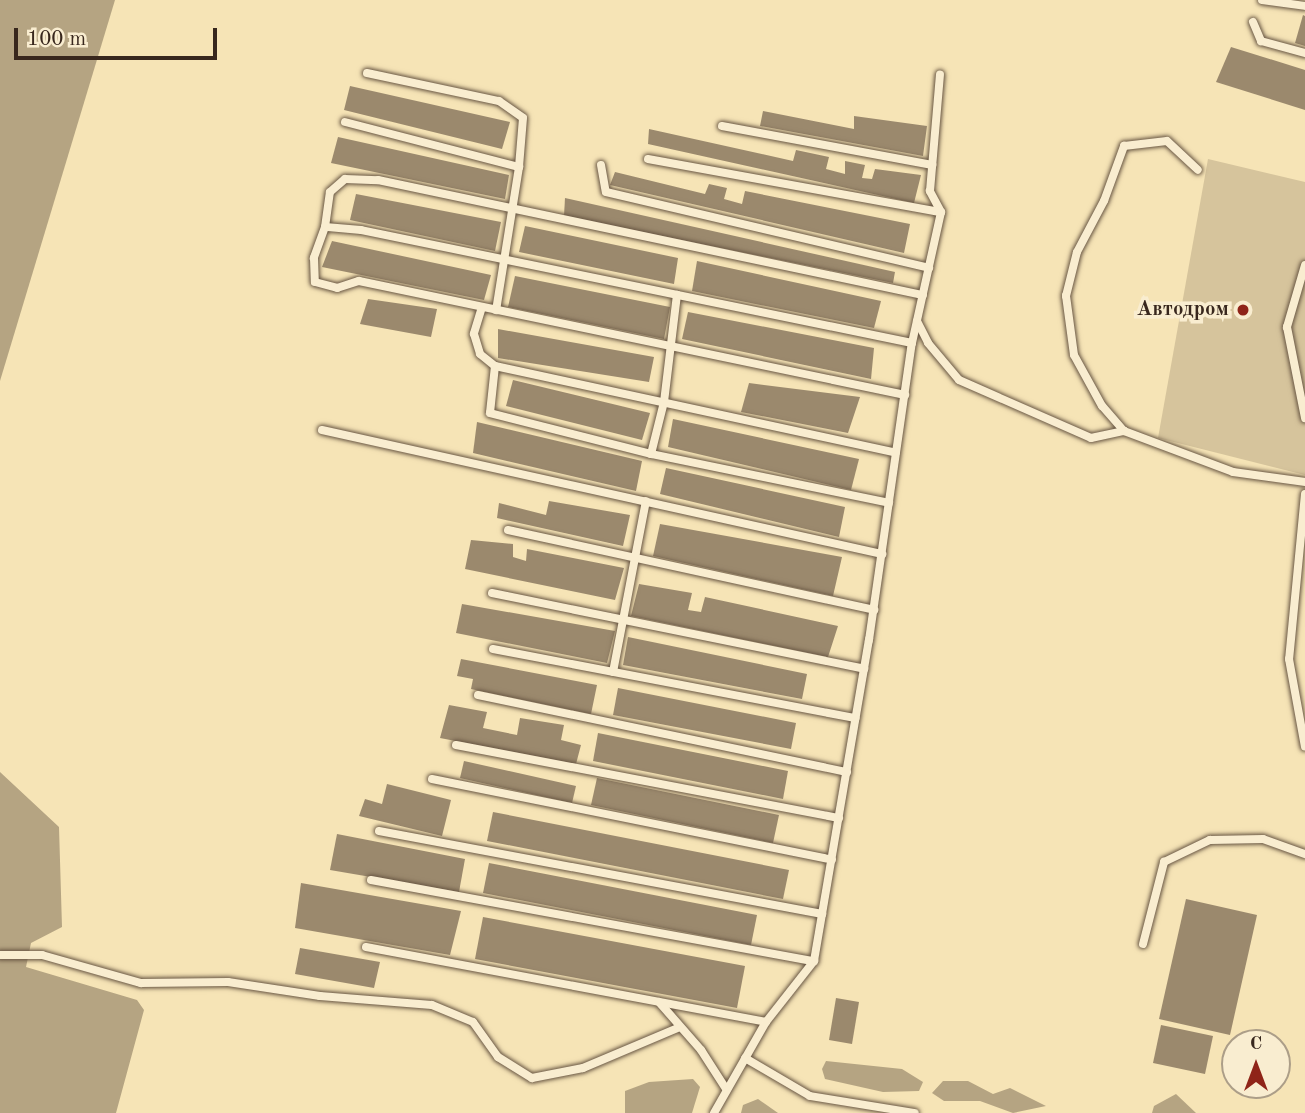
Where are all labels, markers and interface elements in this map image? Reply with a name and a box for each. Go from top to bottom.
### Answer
scale bar [18,14,220,58]
text: 100 m [27,29,86,50]
place label: Автодром [1136,297,1229,323]
marker: Автодром [1235,302,1251,318]
north arrow [1221,1029,1291,1099]
text: С [1250,1035,1262,1054]

